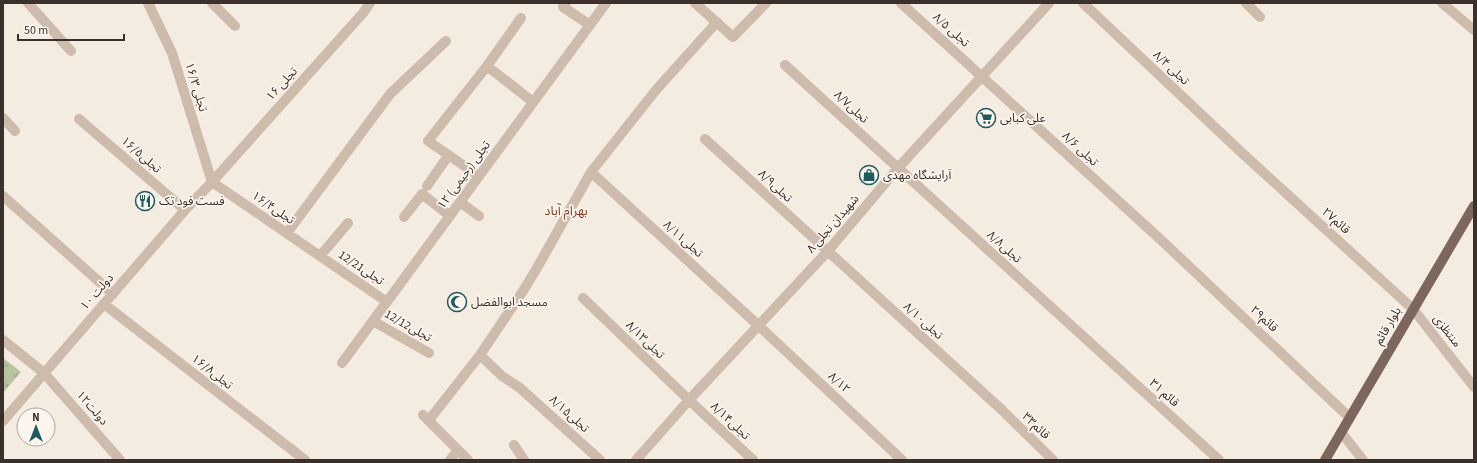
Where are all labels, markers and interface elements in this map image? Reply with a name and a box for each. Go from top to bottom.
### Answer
street label: تجلی ۸/۵ [929,9,973,51]
scale bar [18,16,124,42]
text: 50 m [24,22,48,39]
street label: ۸/۴ تجلی [1149,47,1193,90]
street label: ۱۶/۳ تجلی [180,60,212,114]
street label: ۱۶ تجلی [262,63,302,104]
street label: تجلی۸/۷ [830,87,872,128]
supermarket icon: علی کبابی [975,107,997,129]
place label: علی کبابی [1000,110,1045,127]
street label: تجلی ۸/۶ [1058,128,1102,171]
street label: تجلی۱۶/۵ [117,133,165,178]
street label: ۱۲ تجلی (رحیمی) [433,137,495,213]
shop icon: آرایشگاه مهدی [858,164,880,186]
street label: تجلی۸/۹ [754,166,796,207]
place label: آرایشگاه مهدی [883,167,952,184]
street label: تجلی۱۶/۴ [248,187,298,229]
restaurant icon: فست فود تک [134,190,156,212]
street label: شهیدان تجلی ۸ [803,191,863,257]
place label: فست فود تک [159,193,225,210]
district label: بهرام آباد [544,202,588,220]
street label: قائم۲۷ [1318,204,1354,238]
street label: تجلی۸/۱۱ [659,216,707,262]
street label: تجلی۸/۸ [983,227,1025,268]
street label: تجلی12/21 [335,246,388,290]
street label: ۱۰ دولت [76,270,118,314]
mosque icon: مسجد ابوالفضل [446,291,468,313]
place label: مسجد ابوالفضل [471,294,548,311]
street label: تجلی۸/۱۰ [899,298,947,344]
street label: قائم۲۹ [1246,302,1282,336]
street label: بلوار قائم [1370,304,1406,348]
street label: تجلی12/12 [381,306,435,347]
street label: منتظزی [1429,311,1465,351]
street label: تجلی۸/۱۳ [622,317,669,363]
street label: تجلی۱۶/۸ [188,350,237,394]
street label: ۸/۱۲ [824,368,854,398]
street label: قائم ۳۱ [1145,375,1183,411]
street label: ۱۲دولت [72,387,112,429]
street label: تجلی۸/۱۵ [545,391,593,437]
street label: تجلی۸‌/۱۴ [706,398,754,444]
north arrow [16,407,56,447]
street label: قائم۳۳ [1018,409,1054,443]
text: N [32,410,40,425]

